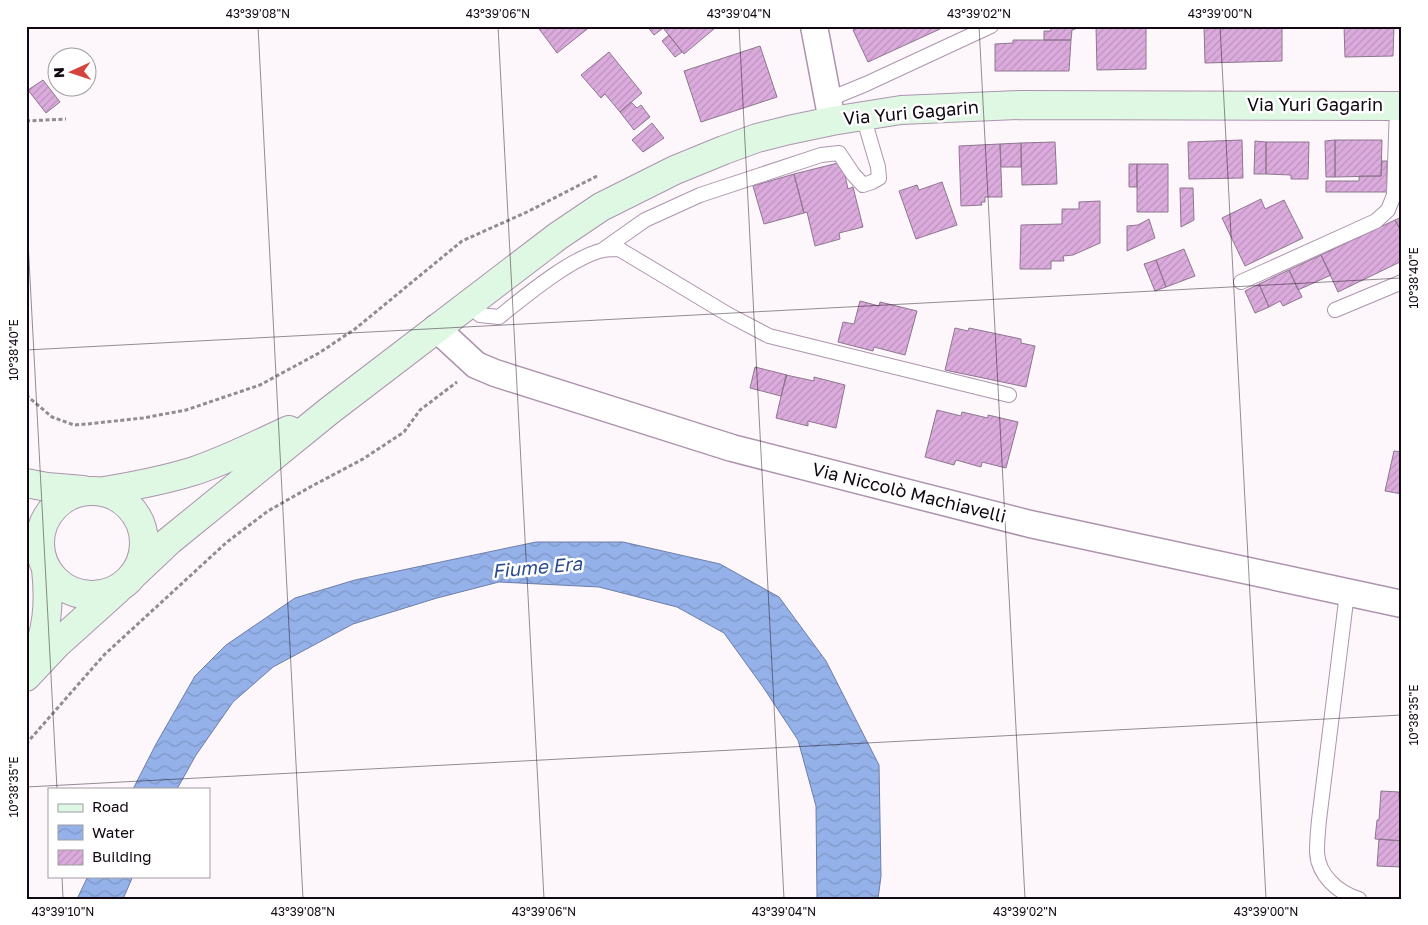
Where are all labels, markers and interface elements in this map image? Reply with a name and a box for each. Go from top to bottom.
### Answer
text: 43°39'08"N [226,6,290,21]
text: 43°39'06"N [466,6,530,21]
text: 43°39'04"N [707,6,771,21]
text: 43°39'02"N [947,6,1011,21]
text: 43°39'00"N [1188,6,1252,21]
north arrow [48,48,98,98]
text: N [50,67,67,78]
street label: Via Yuri Gagarin [1247,93,1383,115]
street label: Via Yuri Gagarin [842,95,980,129]
text: 10°38'40"E [1406,247,1421,309]
text: 10°38'40"E [6,319,21,381]
street label: Via Niccolò Machiavelli [810,457,1008,527]
water label: Fiume Era [491,551,584,582]
text: 10°38'35"E [1406,685,1421,745]
text: 10°38'35"E [6,757,21,817]
legend [48,788,210,878]
text: Road [92,797,129,815]
text: Water [92,823,135,841]
text: Building [92,847,152,865]
text: 43°39'10"N [31,904,95,919]
text: 43°39'08"N [271,904,335,919]
text: 43°39'06"N [512,904,576,919]
text: 43°39'04"N [752,904,816,919]
text: 43°39'02"N [993,904,1057,919]
text: 43°39'00"N [1234,904,1298,919]

